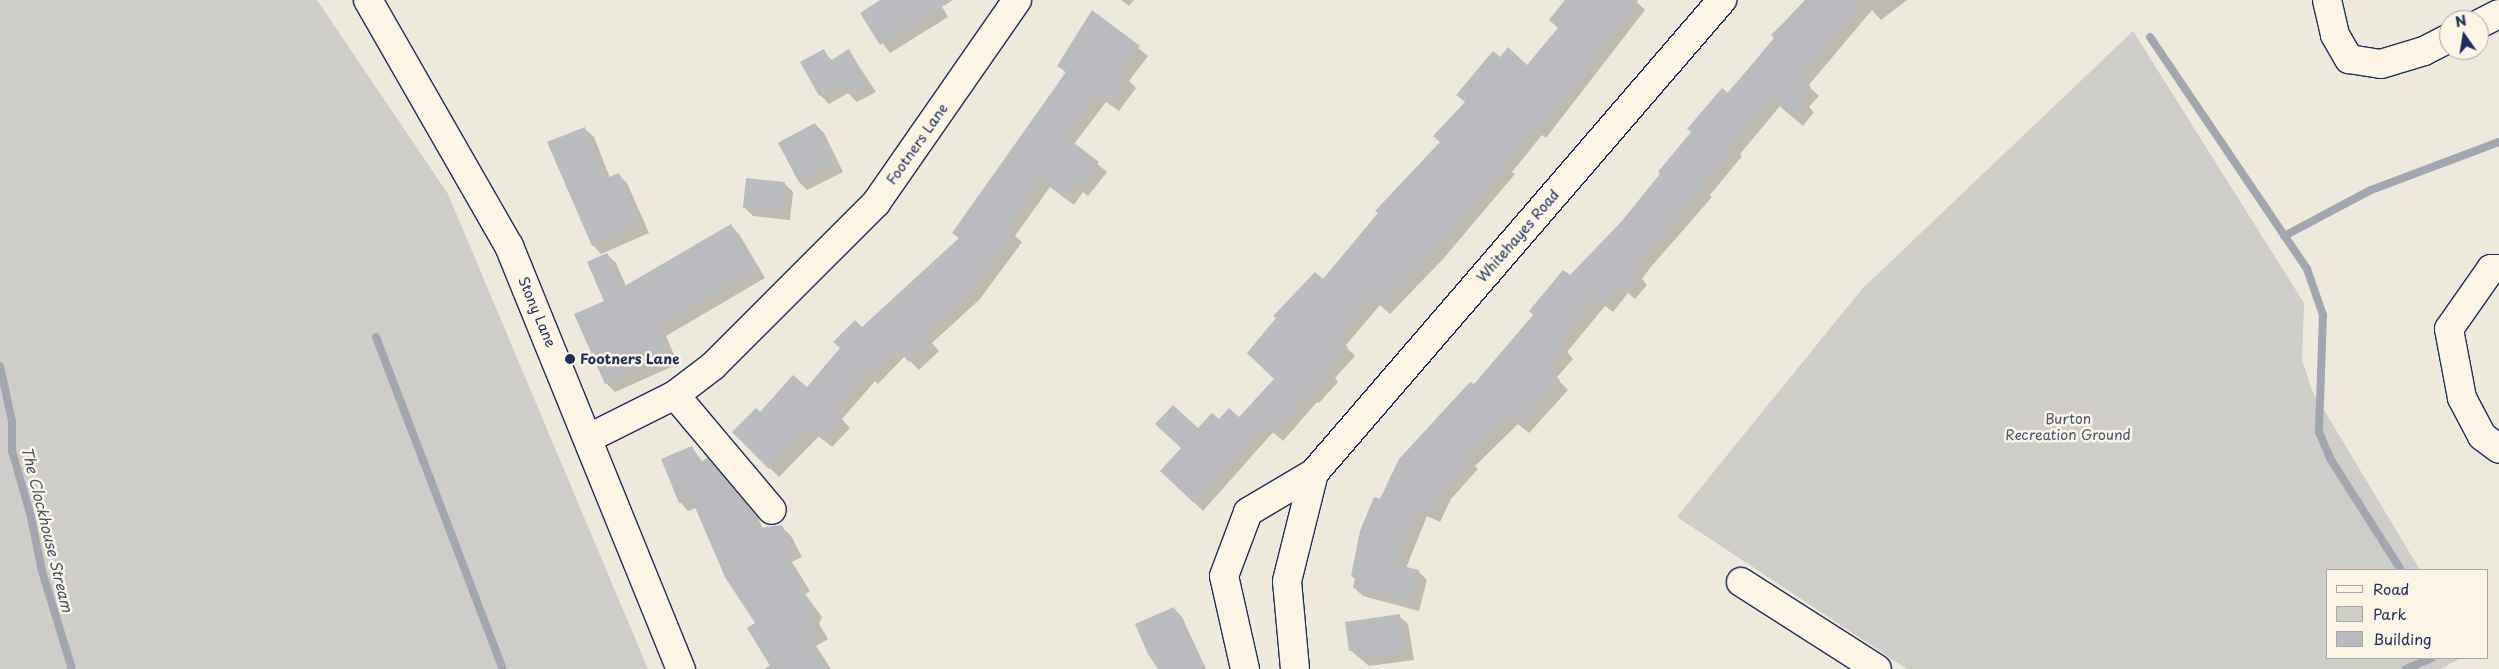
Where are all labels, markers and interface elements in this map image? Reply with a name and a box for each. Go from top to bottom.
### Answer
text: N [2453,9,2469,32]
north arrow [2439,10,2489,60]
street label: Footners Lane [883,100,951,188]
street label: Whitehayes Road [1473,186,1563,286]
street label: Stony Lane [515,274,559,350]
place label: Footners Lane [580,351,680,367]
marker: Footners Lane [564,353,576,365]
park label: Burton Recreation Ground [2005,411,2131,444]
water label: The Clockhouse Stream [19,444,77,614]
legend [2326,569,2489,659]
text: Road [2373,577,2409,600]
text: Park [2373,602,2407,625]
text: Building [2373,627,2432,650]

